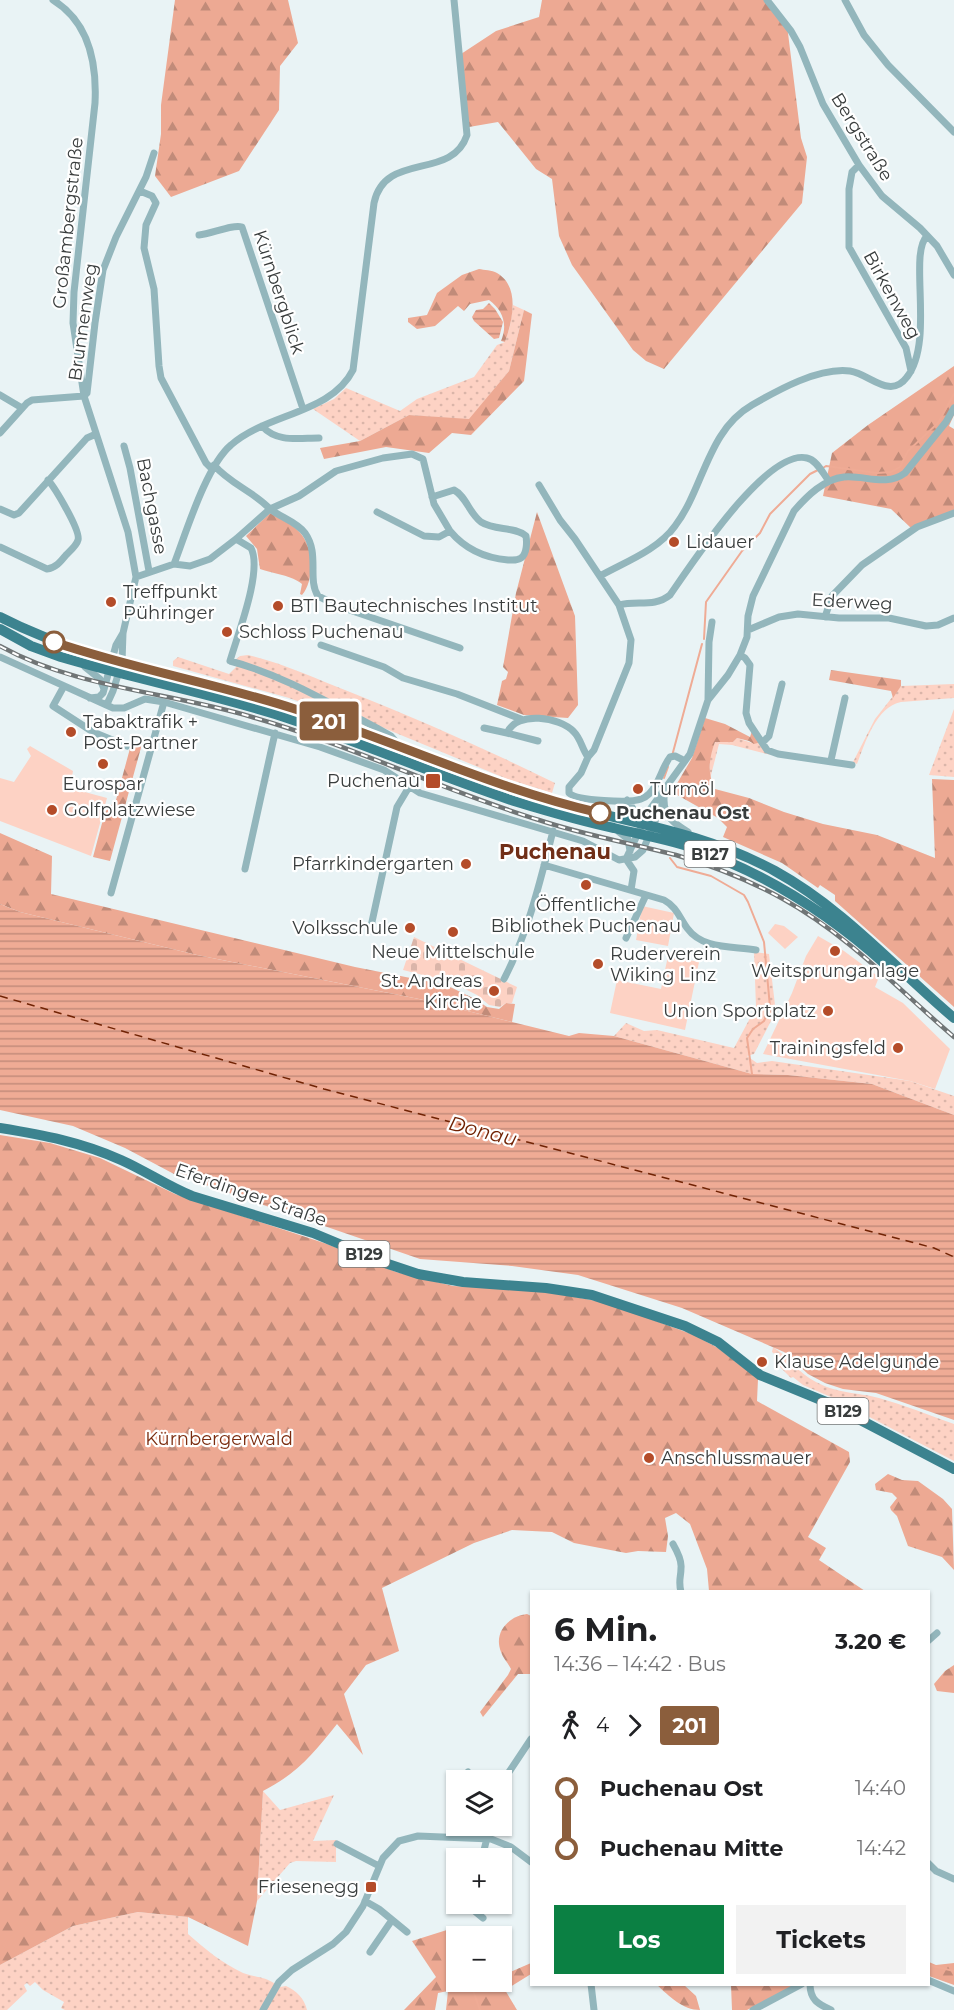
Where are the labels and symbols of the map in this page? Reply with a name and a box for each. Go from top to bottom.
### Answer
street label: Bergstraße [826,89,898,185]
street label: Großambergstraße [48,136,88,310]
street label: Kürnbergblick [249,227,309,357]
street label: Birkenweg [859,247,925,343]
street label: Brunnenweg [64,262,102,382]
street label: Bachgasse [132,456,172,556]
place label: Lidauer [686,531,754,553]
marker: Lidauer [667,535,681,549]
place label: Treffpunkt Pühringer [123,581,218,624]
street label: Ederweg [811,589,893,615]
marker: Treffpunkt Pühringer [104,595,118,609]
place label: BTI Bautechnisches Institut [290,595,537,617]
marker: BTI Bautechnisches Institut [271,599,285,613]
place label: Schloss Puchenau [239,621,404,643]
marker: Schloss Puchenau [220,625,234,639]
unlabelled marker [43,631,65,653]
line badge: 201 [294,702,364,740]
place label: Tabaktrafik + Post-Partner [83,711,198,754]
marker: Tabaktrafik + Post-Partner [64,725,78,739]
marker: Eurospar [96,757,110,771]
place label: Puchenau [327,770,420,792]
marker: Puchenau [424,772,442,790]
place label: Eurospar [62,773,144,795]
place label: Turmöl [650,778,714,800]
marker: Turmöl [631,782,645,796]
place label: Golfplatzwiese [64,799,195,821]
marker: Puchenau Ost [589,802,611,824]
place label: Puchenau Ost [616,802,750,824]
marker: Golfplatzwiese [45,803,59,817]
district label: Puchenau [499,839,611,864]
road number: B127 [684,841,736,867]
place label: Pfarrkindergarten [292,853,454,875]
marker: Pfarrkindergarten [459,857,473,871]
marker: Öffentliche Bibliothek Puchenau [579,878,593,892]
place label: Öffentliche Bibliothek Puchenau [491,894,681,937]
place label: Volksschule [292,917,398,939]
marker: Volksschule [403,921,417,935]
marker: Neue Mittelschule [446,925,460,939]
place label: Neue Mittelschule [371,941,535,963]
place label: Ruderverein Wiking Linz [610,943,721,986]
marker: Weitsprunganlage [828,944,842,958]
marker: Ruderverein Wiking Linz [591,957,605,971]
place label: Weitsprunganlage [751,960,919,982]
place label: St. Andreas Kirche [381,970,482,1013]
marker: St. Andreas Kirche [487,984,501,998]
place label: Union Sportplatz [663,1000,816,1022]
marker: Union Sportplatz [821,1004,835,1018]
place label: Trainingsfeld [770,1037,886,1059]
marker: Trainingsfeld [891,1041,905,1055]
water label: Donau [446,1111,520,1151]
street label: Eferdinger Straße [172,1159,330,1231]
road number: B129 [338,1241,389,1267]
place label: Klause Adelgunde [774,1351,939,1373]
marker: Klause Adelgunde [755,1355,769,1369]
road number: B129 [818,1398,868,1424]
park label: Kürnbergerwald [145,1428,293,1450]
place label: Anschlussmauer [661,1447,811,1469]
marker: Anschlussmauer [642,1451,656,1465]
place label: Friesenegg [258,1876,359,1898]
marker: Friesenegg [364,1880,378,1894]

